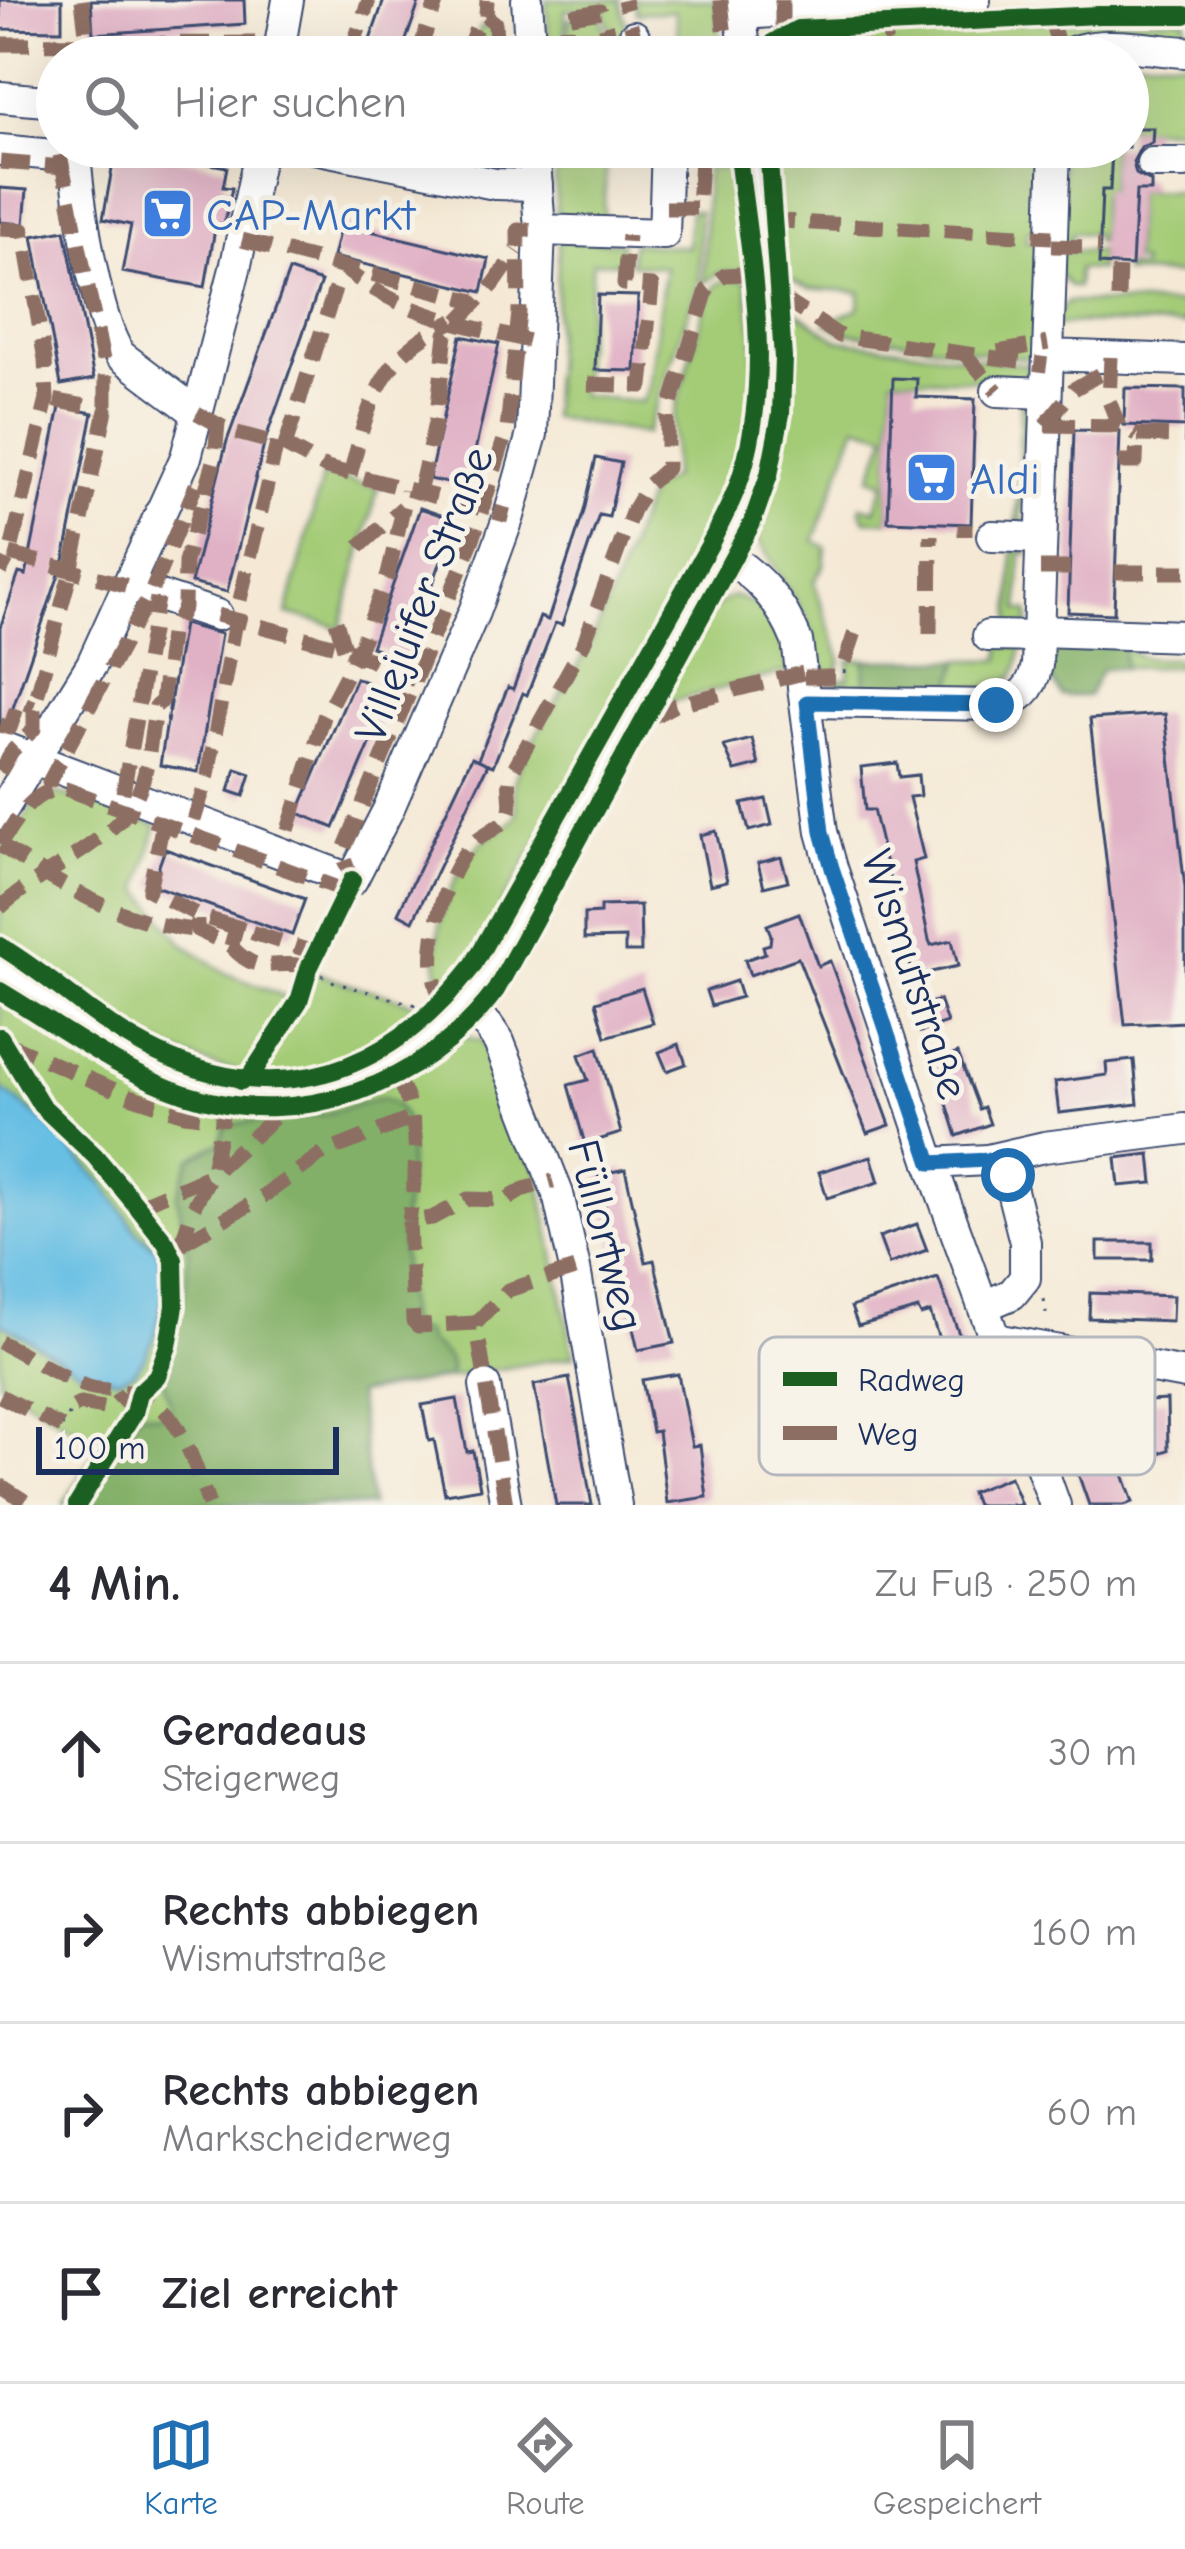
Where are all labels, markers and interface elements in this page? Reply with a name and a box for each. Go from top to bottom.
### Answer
search box [36,36,1149,168]
icon: search [78,69,144,135]
text: Hier suchen [174,76,407,128]
supermarket icon: CAP-Markt [139,186,195,242]
place label: CAP-Markt [206,189,416,241]
street label: Villejuifer Straße [344,440,504,749]
supermarket icon: Aldi [903,450,959,506]
place label: Aldi [970,453,1040,505]
route end [969,678,1023,732]
street label: Wismutstraße [850,843,980,1106]
street label: Füllortweg [557,1134,655,1336]
route start [981,1148,1035,1202]
legend [759,1337,1155,1475]
text: Radweg [858,1361,965,1399]
text: Weg [858,1415,918,1453]
scale bar [36,1421,339,1474]
text: 100 m [54,1429,146,1467]
text: 4 Min. [48,1554,181,1613]
text: Zu Fuß · 250 m [875,1561,1137,1606]
text: Geradeaus [162,1704,366,1756]
icon: ahead [48,1720,114,1786]
text: 30 m [1048,1730,1137,1775]
text: Steigerweg [162,1756,340,1801]
text: Rechts abbiegen [162,1884,479,1936]
icon: right [48,1900,114,1966]
text: 160 m [1031,1910,1137,1955]
text: Wismutstraße [162,1936,387,1981]
text: Rechts abbiegen [162,2064,479,2116]
icon: right [48,2080,114,2146]
text: 60 m [1047,2090,1137,2135]
text: Markscheiderweg [162,2116,452,2161]
icon: arrive [48,2260,114,2326]
text: Ziel erreicht [162,2267,397,2319]
tab: Karte [144,2412,218,2522]
tab: Route [506,2412,585,2522]
tab: Gespeichert [873,2412,1041,2522]

